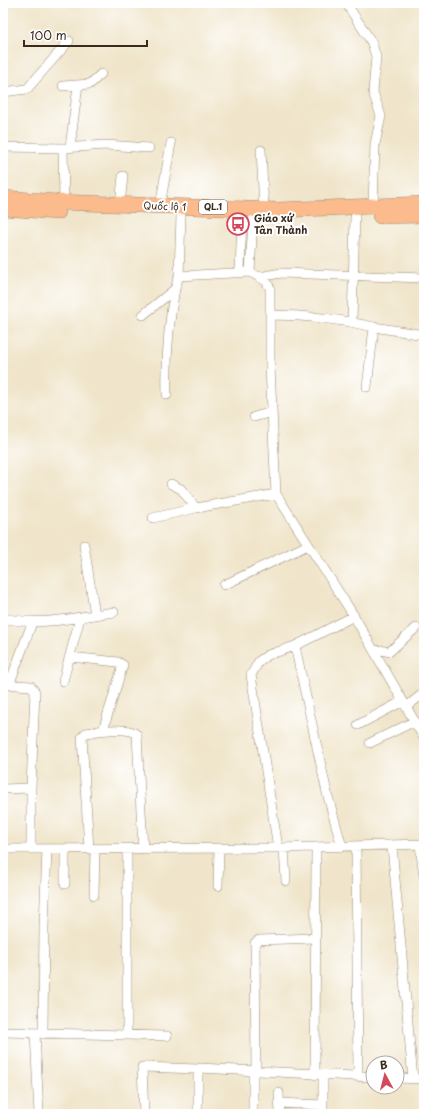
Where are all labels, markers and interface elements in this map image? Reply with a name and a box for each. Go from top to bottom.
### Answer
scale bar [24,22,147,48]
text: 100 m [30,26,67,44]
street label: Quốc lộ 1 [143,197,187,214]
road number: QL.1 [199,200,227,214]
place label: Giáo xứ Tân Thành [254,210,307,237]
bus stop icon: Giáo xứ Tân Thành [225,211,251,237]
north arrow [365,1055,405,1095]
text: B [379,1056,389,1073]

